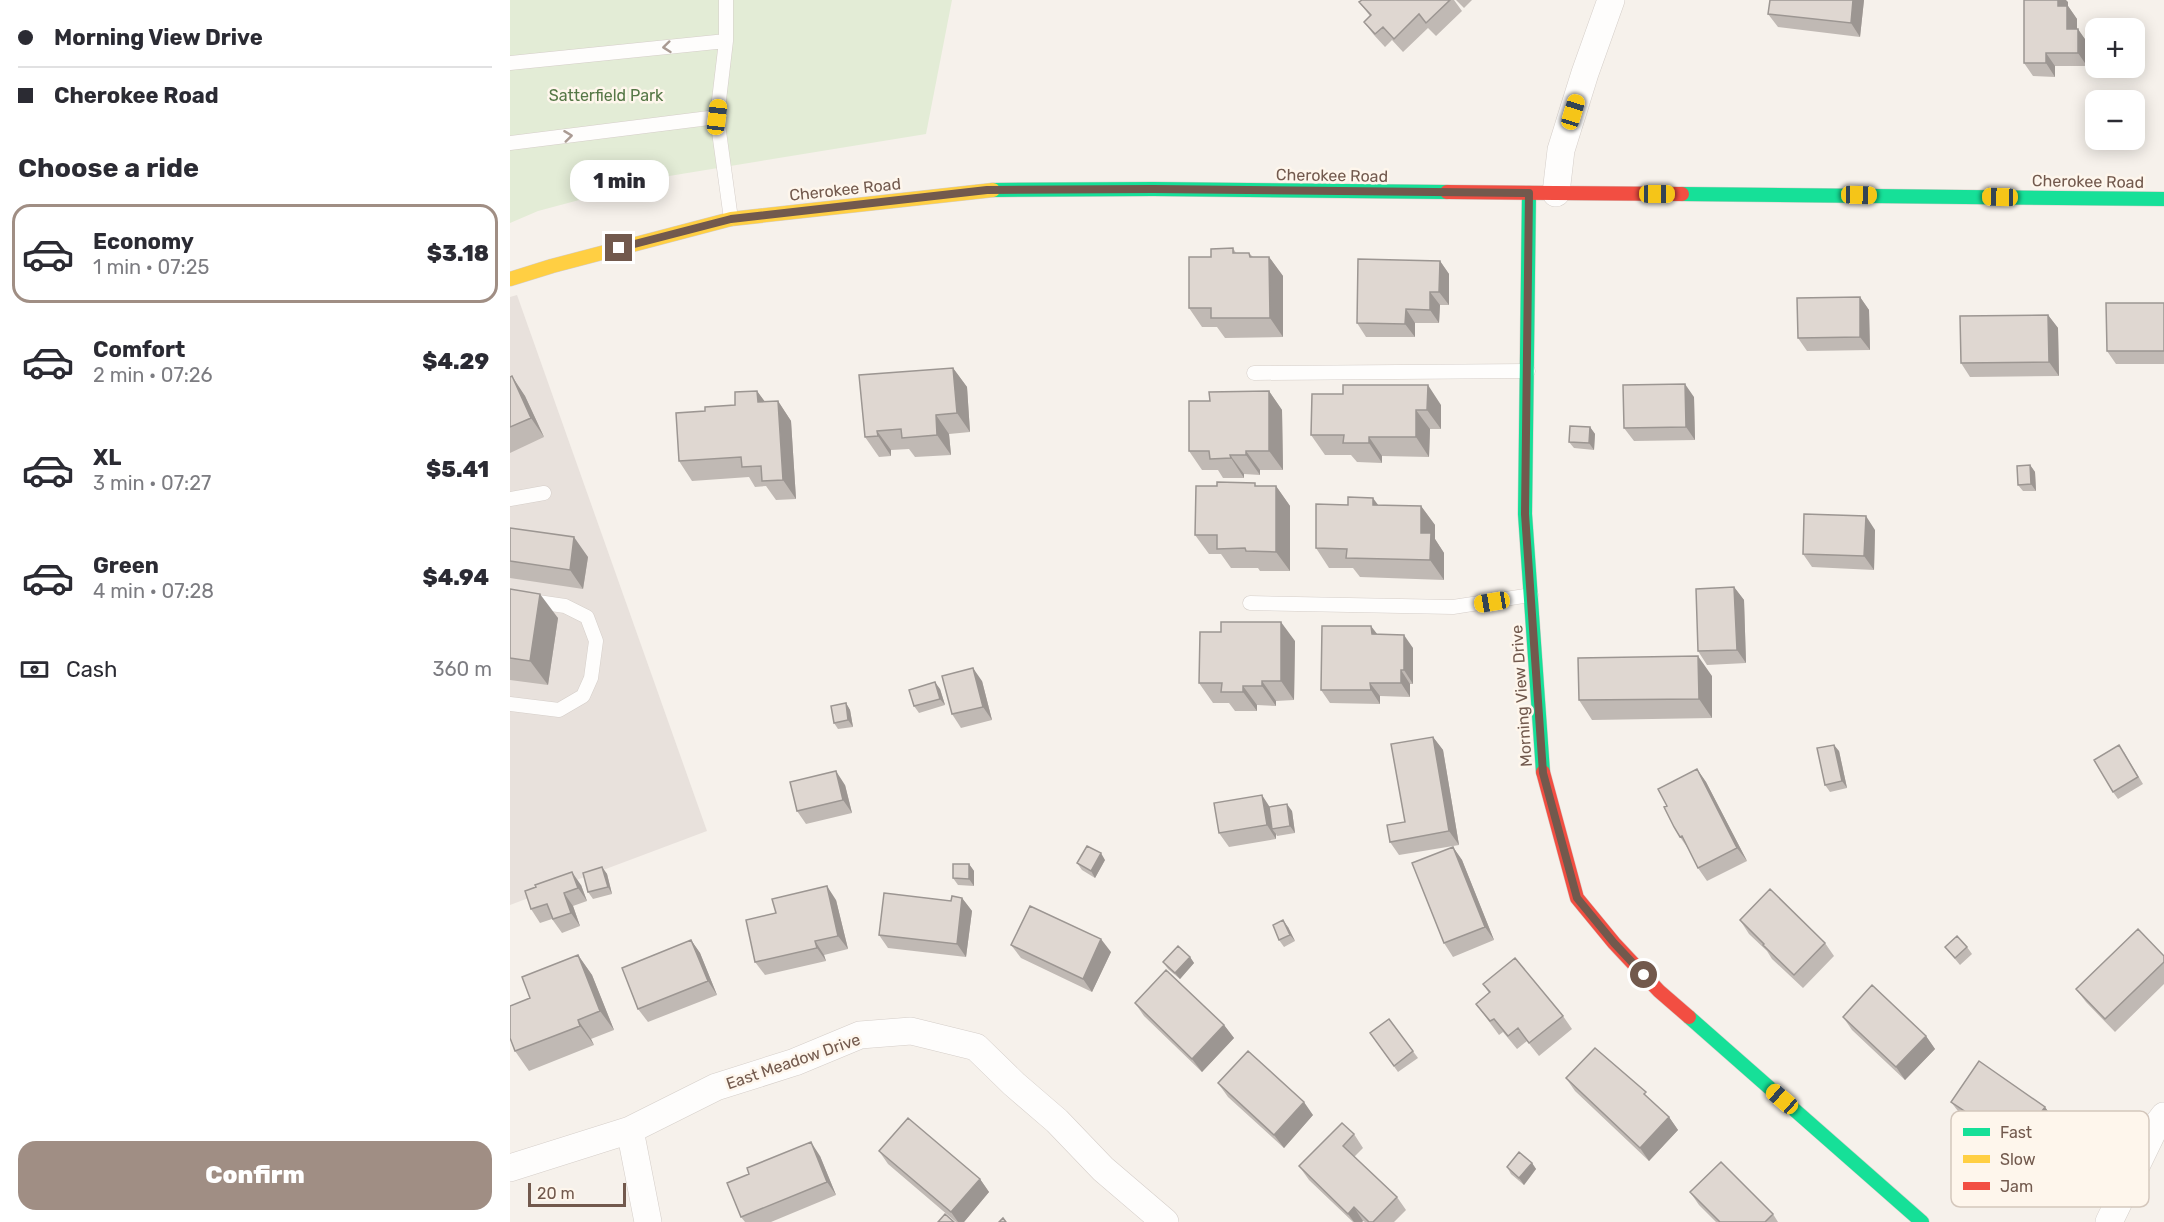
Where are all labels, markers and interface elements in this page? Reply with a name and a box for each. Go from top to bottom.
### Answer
map controls [2085,18,2145,150]
button: + [2085,18,2145,78]
text: Morning View Drive [54,24,263,51]
one-way arrow [663,40,672,53]
text: Cherokee Road [54,82,219,109]
park label: Satterfield Park [549,86,664,105]
button: − [2085,90,2145,150]
car [1559,92,1587,132]
car [706,98,728,136]
one-way arrow [563,130,573,142]
text: Choose a ride [18,152,199,184]
callout: 1 min [570,161,668,203]
street label: Cherokee Road [1276,165,1388,186]
text: 1 min [593,169,646,193]
street label: Cherokee Road [2032,171,2144,192]
street label: Cherokee Road [788,174,902,205]
car [1639,185,1675,203]
car [1841,186,1877,204]
car [1982,188,2018,206]
icon: car [21,227,75,281]
text: Economy [93,228,194,255]
route end [605,234,632,261]
text: $3.18 [427,240,489,267]
text: 1 min · 07:25 [93,255,209,279]
icon: car [21,335,75,389]
text: Comfort [93,336,185,363]
text: $4.29 [422,348,489,375]
text: 2 min · 07:26 [93,363,213,387]
icon: car [21,443,75,497]
text: XL [93,444,121,471]
text: $5.41 [426,456,489,483]
text: 3 min · 07:27 [93,471,211,495]
icon: car [21,551,75,605]
text: Green [93,552,159,579]
text: $4.94 [423,564,489,591]
text: 4 min · 07:28 [93,579,214,603]
car [1473,590,1511,614]
street label: Morning View Drive [1507,624,1536,768]
icon: cash [18,653,51,686]
text: Cash [66,656,117,683]
text: 360 m [433,657,492,681]
route start [1630,961,1657,988]
street label: East Meadow Drive [724,1030,863,1093]
car [1763,1080,1801,1118]
legend [1951,1111,2149,1207]
text: Fast [2000,1123,2032,1142]
button: Confirm [18,1141,492,1210]
text: Slow [2000,1150,2036,1169]
text: Jam [2000,1177,2033,1196]
scale bar [528,1180,626,1208]
text: 20 m [537,1184,575,1203]

